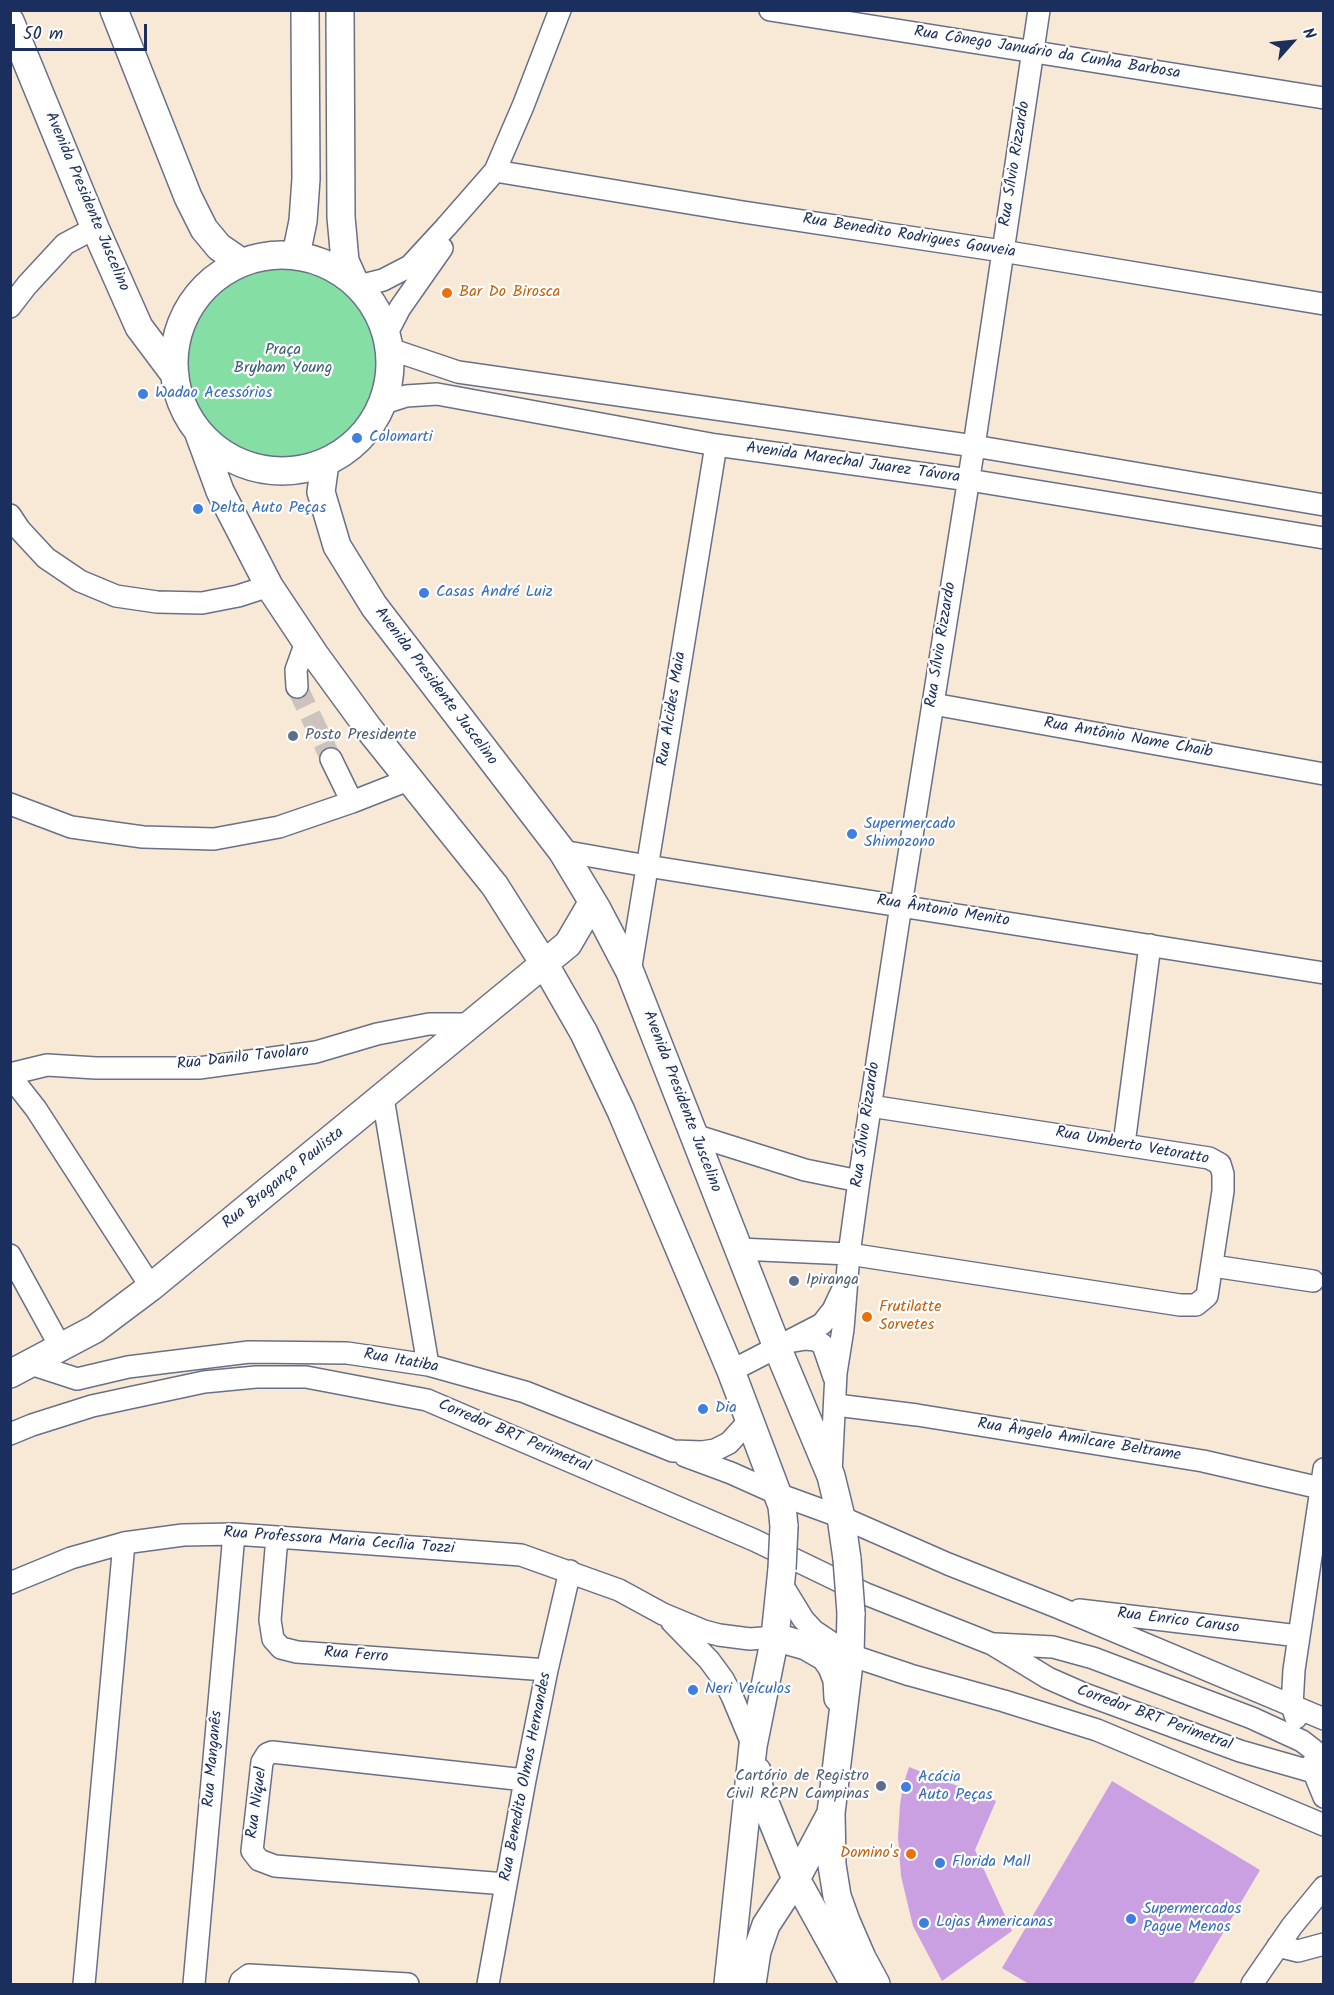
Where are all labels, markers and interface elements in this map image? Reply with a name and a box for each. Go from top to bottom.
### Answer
scale bar [15,12,150,50]
north arrow [1262,12,1322,72]
text: 50 m [23,20,63,49]
street label: Rua Cônego Januário da Cunha Barbosa [912,23,1182,85]
text: N [1295,23,1322,44]
street label: Rua Sílvio Rizzardo [997,100,1035,228]
street label: Avenida Presidente Juscelino [39,109,133,295]
street label: Rua Benedito Rodrigues Gouveia [801,211,1017,263]
place label: Bar Do Birosca [459,283,560,303]
marker: Bar Do Birosca [440,286,454,300]
park label: Praça Bryham Young [234,341,332,379]
place label: Wadao Acessórios [155,384,272,404]
marker: Wadao Acessórios [136,387,150,401]
place label: Colomarti [369,428,433,448]
marker: Colomarti [350,431,364,445]
street label: Avenida Marechal Juarez Távora [745,439,961,489]
place label: Delta Auto Peças [210,499,326,519]
marker: Delta Auto Peças [191,502,205,516]
street label: Rua Sílvio Rizzardo [923,581,961,709]
place label: Casas André Luiz [436,583,553,603]
marker: Casas André Luiz [417,586,431,600]
street label: Avenida Presidente Juscelino [369,604,501,770]
street label: Rua Alcides Maia [654,651,692,767]
street label: Rua Antônio Name Chaib [1042,715,1214,763]
place label: Posto Presidente [305,726,417,746]
marker: Posto Presidente [286,729,300,743]
place label: Supermercado Shimozono [864,815,955,853]
marker: Supermercado Shimozono [845,827,859,841]
street label: Rua Ântonio Menito [875,892,1011,932]
street label: Avenida Presidente Juscelino [637,1008,725,1196]
street label: Rua Danilo Tavolaro [176,1043,310,1075]
street label: Rua Sílvio Rizzardo [849,1061,885,1189]
street label: Rua Bragança Paulista [219,1124,349,1234]
street label: Rua Umberto Vetoratto [1054,1124,1210,1170]
place label: Ipiranga [806,1271,859,1291]
marker: Ipiranga [787,1274,801,1288]
place label: Frutilatte Sorvetes [879,1298,941,1336]
marker: Frutilatte Sorvetes [860,1310,874,1324]
street label: Rua Itatiba [362,1346,440,1378]
street label: Corredor BRT Perimetral [435,1396,593,1478]
place label: Dia [715,1399,737,1419]
marker: Dia [696,1402,710,1416]
street label: Rua Ângelo Amilcare Beltrame [976,1415,1182,1467]
street label: Rua Professora Maria Cecília Tozzi [223,1524,455,1560]
street label: Rua Enrico Caruso [1116,1605,1240,1639]
street label: Rua Ferro [323,1644,389,1668]
street label: Rua Benedito Olmos Hernandes [497,1671,557,1883]
place label: Neri Veículos [705,1680,791,1700]
street label: Corredor BRT Perimetral [1074,1682,1234,1756]
marker: Neri Veículos [686,1683,700,1697]
street label: Rua Manganês [200,1710,228,1808]
street label: Rua Niquel [243,1766,273,1840]
place label: Cartório de Registro Civil RCPN Campinas [726,1767,869,1805]
place label: Acácia Auto Peças [918,1768,993,1806]
marker: Cartório de Registro Civil RCPN Campinas [874,1779,888,1793]
marker: Acácia Auto Peças [899,1780,913,1794]
place label: Domino's [840,1844,899,1864]
marker: Domino's [904,1847,918,1861]
place label: Florida Mall [952,1853,1031,1873]
marker: Florida Mall [933,1856,947,1870]
place label: Supermercados Pague Menos [1143,1900,1241,1938]
marker: Supermercados Pague Menos [1124,1912,1138,1926]
place label: Lojas Americanas [936,1913,1053,1933]
marker: Lojas Americanas [917,1916,931,1930]

